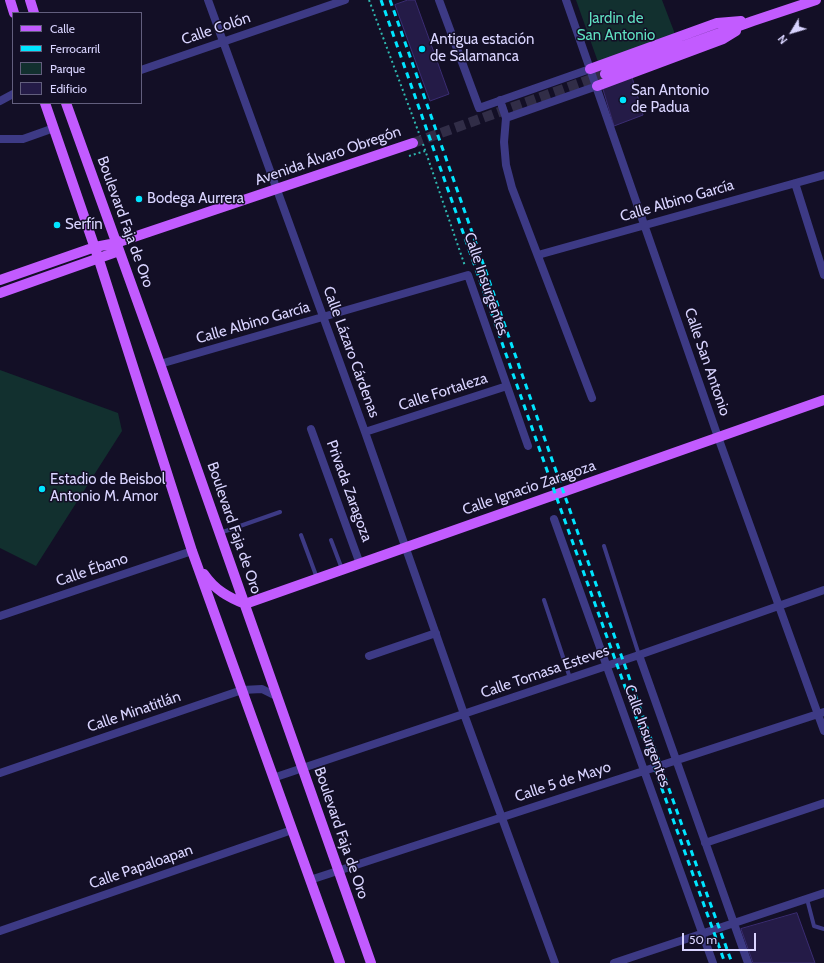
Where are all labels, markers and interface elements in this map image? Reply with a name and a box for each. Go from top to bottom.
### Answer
street label: Calle Colón [179,9,253,49]
park label: Jardin de San Antonio [577,10,655,45]
legend [12,12,142,104]
north arrow [772,12,812,52]
text: Calle [50,21,75,36]
place label: Antigua estación de Salamanca [430,31,534,66]
text: N [775,32,790,47]
text: Ferrocarril [50,41,100,56]
marker: Antigua estación de Salamanca [417,44,427,54]
text: Parque [50,61,85,76]
text: Edificio [50,81,87,96]
place label: San Antonio de Padua [631,82,709,117]
marker: San Antonio de Padua [618,95,628,105]
street label: Avenida Álvaro Obregón [253,123,403,189]
street label: Boulevard Faja de Oro [93,154,157,290]
street label: Calle Albino García [618,176,736,226]
place label: Bodega Aurrera [147,190,244,208]
marker: Bodega Aurrera [134,194,144,204]
place label: Serfín [65,216,103,234]
marker: Serfín [52,220,62,230]
street label: Calle Insurgentes [460,230,512,338]
street label: Calle Lázaro Cárdenas [319,284,383,420]
street label: Calle Albino García [194,298,312,348]
street label: Calle San Antonio [680,306,734,418]
street label: Calle Fortaleza [396,369,490,415]
street label: Privada Zaragoza [322,438,376,544]
street label: Calle Ignacio Zaragoza [460,457,598,519]
street label: Boulevard Faja de Oro [203,460,265,596]
place label: Estadio de Beisbol Antonio M. Amor [50,471,165,506]
marker: Estadio de Beisbol Antonio M. Amor [37,484,47,494]
street label: Calle Ébano [54,549,130,591]
street label: Calle Tomasa Esteves [478,642,612,702]
street label: Calle Insurgentes [620,682,674,790]
street label: Calle Minatitlán [85,688,183,736]
street label: Calle 5 de Mayo [513,758,613,806]
street label: Boulevard Faja de Oro [310,765,372,901]
street label: Calle Papaloapan [87,841,195,893]
scale bar [684,925,758,951]
text: 50 m [689,932,717,947]

